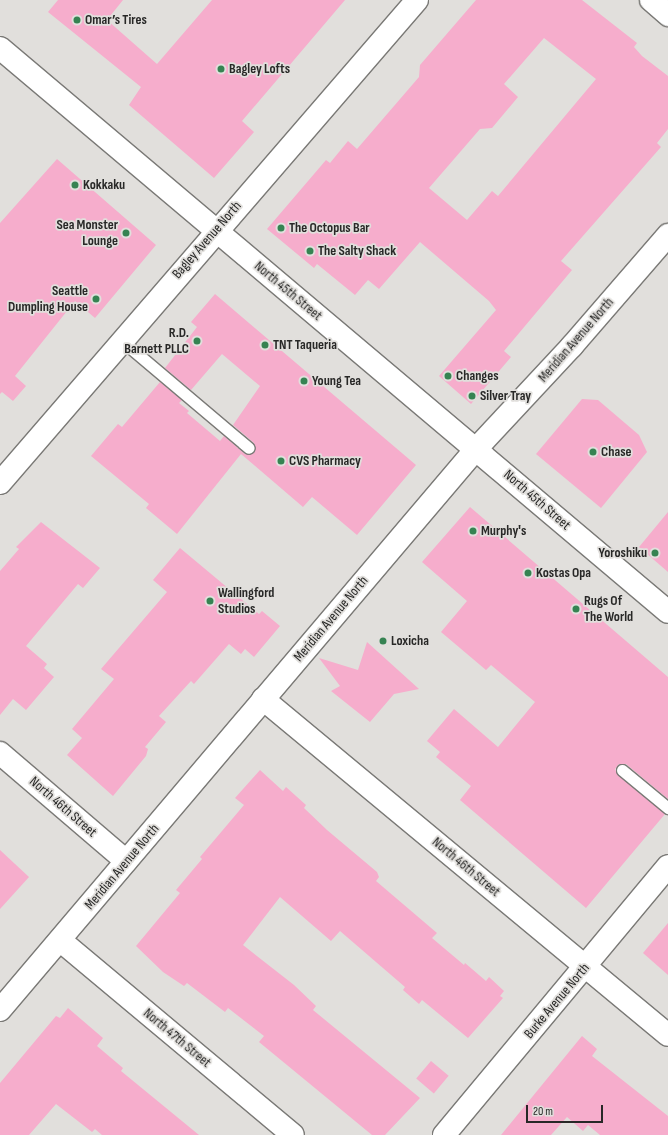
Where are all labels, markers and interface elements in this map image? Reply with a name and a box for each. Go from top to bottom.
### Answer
place label: Omar’s Tires [85,12,147,28]
marker: Omar’s Tires [72,15,82,25]
place label: Bagley Lofts [229,61,290,77]
marker: Bagley Lofts [216,64,226,74]
place label: Kokkaku [83,177,125,193]
marker: Kokkaku [70,180,80,190]
street label: Bagley Avenue North [169,198,245,282]
place label: Sea Monster Lounge [56,217,118,250]
place label: The Octopus Bar [289,220,370,236]
marker: The Octopus Bar [276,223,286,233]
marker: Sea Monster Lounge [121,228,131,238]
place label: The Salty Shack [318,243,396,259]
marker: The Salty Shack [305,246,315,256]
street label: North 45th Street [251,258,325,324]
place label: Seattle Dumpling House [8,283,88,316]
marker: Seattle Dumpling House [91,294,101,304]
street label: Meridian Avenue North [535,294,617,386]
place label: R.D. Barnett PLLC [124,325,189,358]
marker: R.D. Barnett PLLC [192,336,202,346]
place label: TNT Taqueria [273,337,337,353]
marker: TNT Taqueria [260,340,270,350]
place label: Changes [456,368,499,384]
marker: Changes [443,371,453,381]
place label: Young Tea [312,373,361,389]
marker: Young Tea [299,376,309,386]
place label: Silver Tray [480,388,531,404]
marker: Silver Tray [467,391,477,401]
place label: Chase [601,444,631,460]
marker: Chase [588,447,598,457]
place label: CVS Pharmacy [289,453,361,469]
marker: CVS Pharmacy [276,456,286,466]
street label: North 45th Street [500,466,574,534]
place label: Murphy's [481,523,526,539]
marker: Murphy's [468,526,478,536]
place label: Yoroshiku [599,545,647,561]
marker: Yoroshiku [650,548,660,558]
place label: Kostas Opa [536,565,591,581]
marker: Kostas Opa [523,568,533,578]
street label: Meridian Avenue North [290,573,372,665]
place label: Wallingford Studios [218,585,274,618]
place label: Rugs Of The World [584,593,633,626]
marker: Wallingford Studios [205,596,215,606]
marker: Rugs Of The World [571,604,581,614]
place label: Loxicha [391,633,429,649]
marker: Loxicha [378,636,388,646]
street label: North 46th Street [26,773,100,841]
street label: Meridian Avenue North [81,821,163,913]
street label: North 46th Street [429,834,503,900]
street label: Burke Avenue North [521,960,593,1042]
street label: North 47th Street [140,1005,214,1071]
scale bar [528,1097,605,1123]
text: 20 m [533,1104,553,1119]

